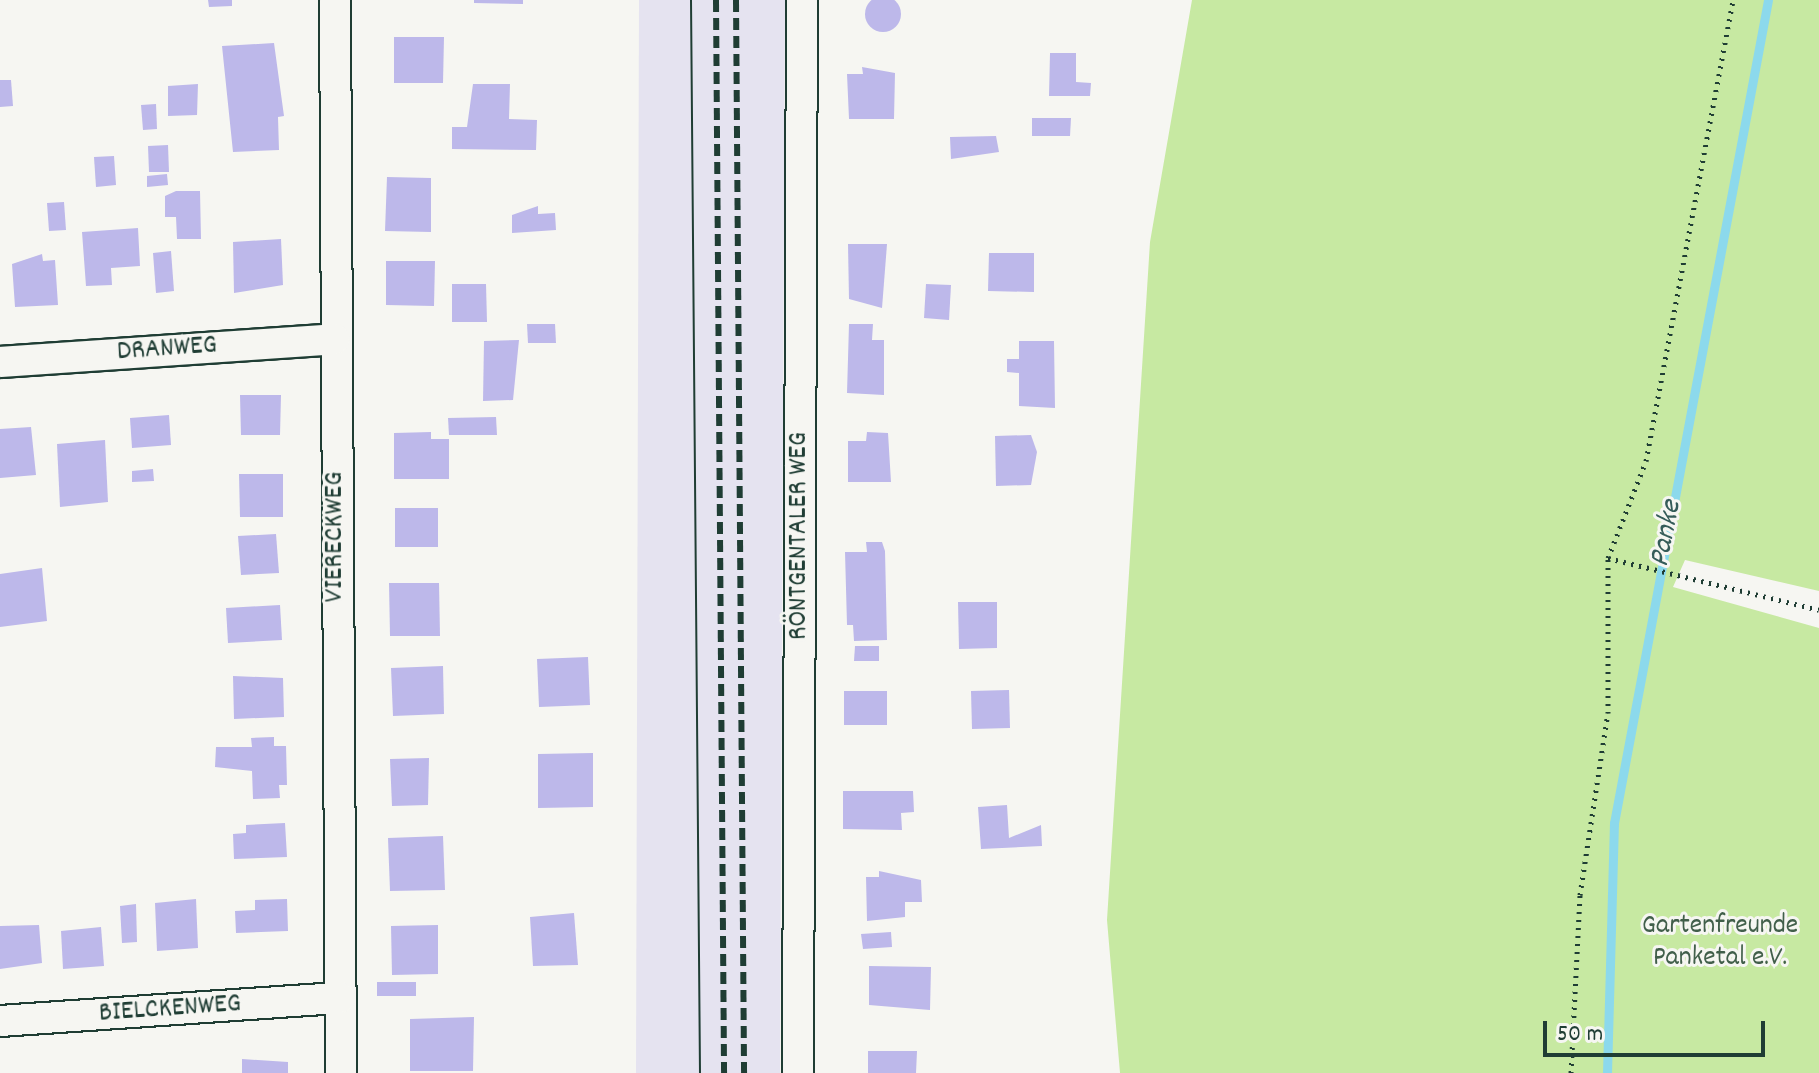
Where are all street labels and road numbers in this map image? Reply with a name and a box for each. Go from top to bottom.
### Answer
street label: DRANWEG [116,330,218,370]
street label: RÖNTGENTALER WEG [783,432,817,640]
street label: VIERECKWEG [319,472,353,602]
street label: BIELCKENWEG [98,988,242,1032]

